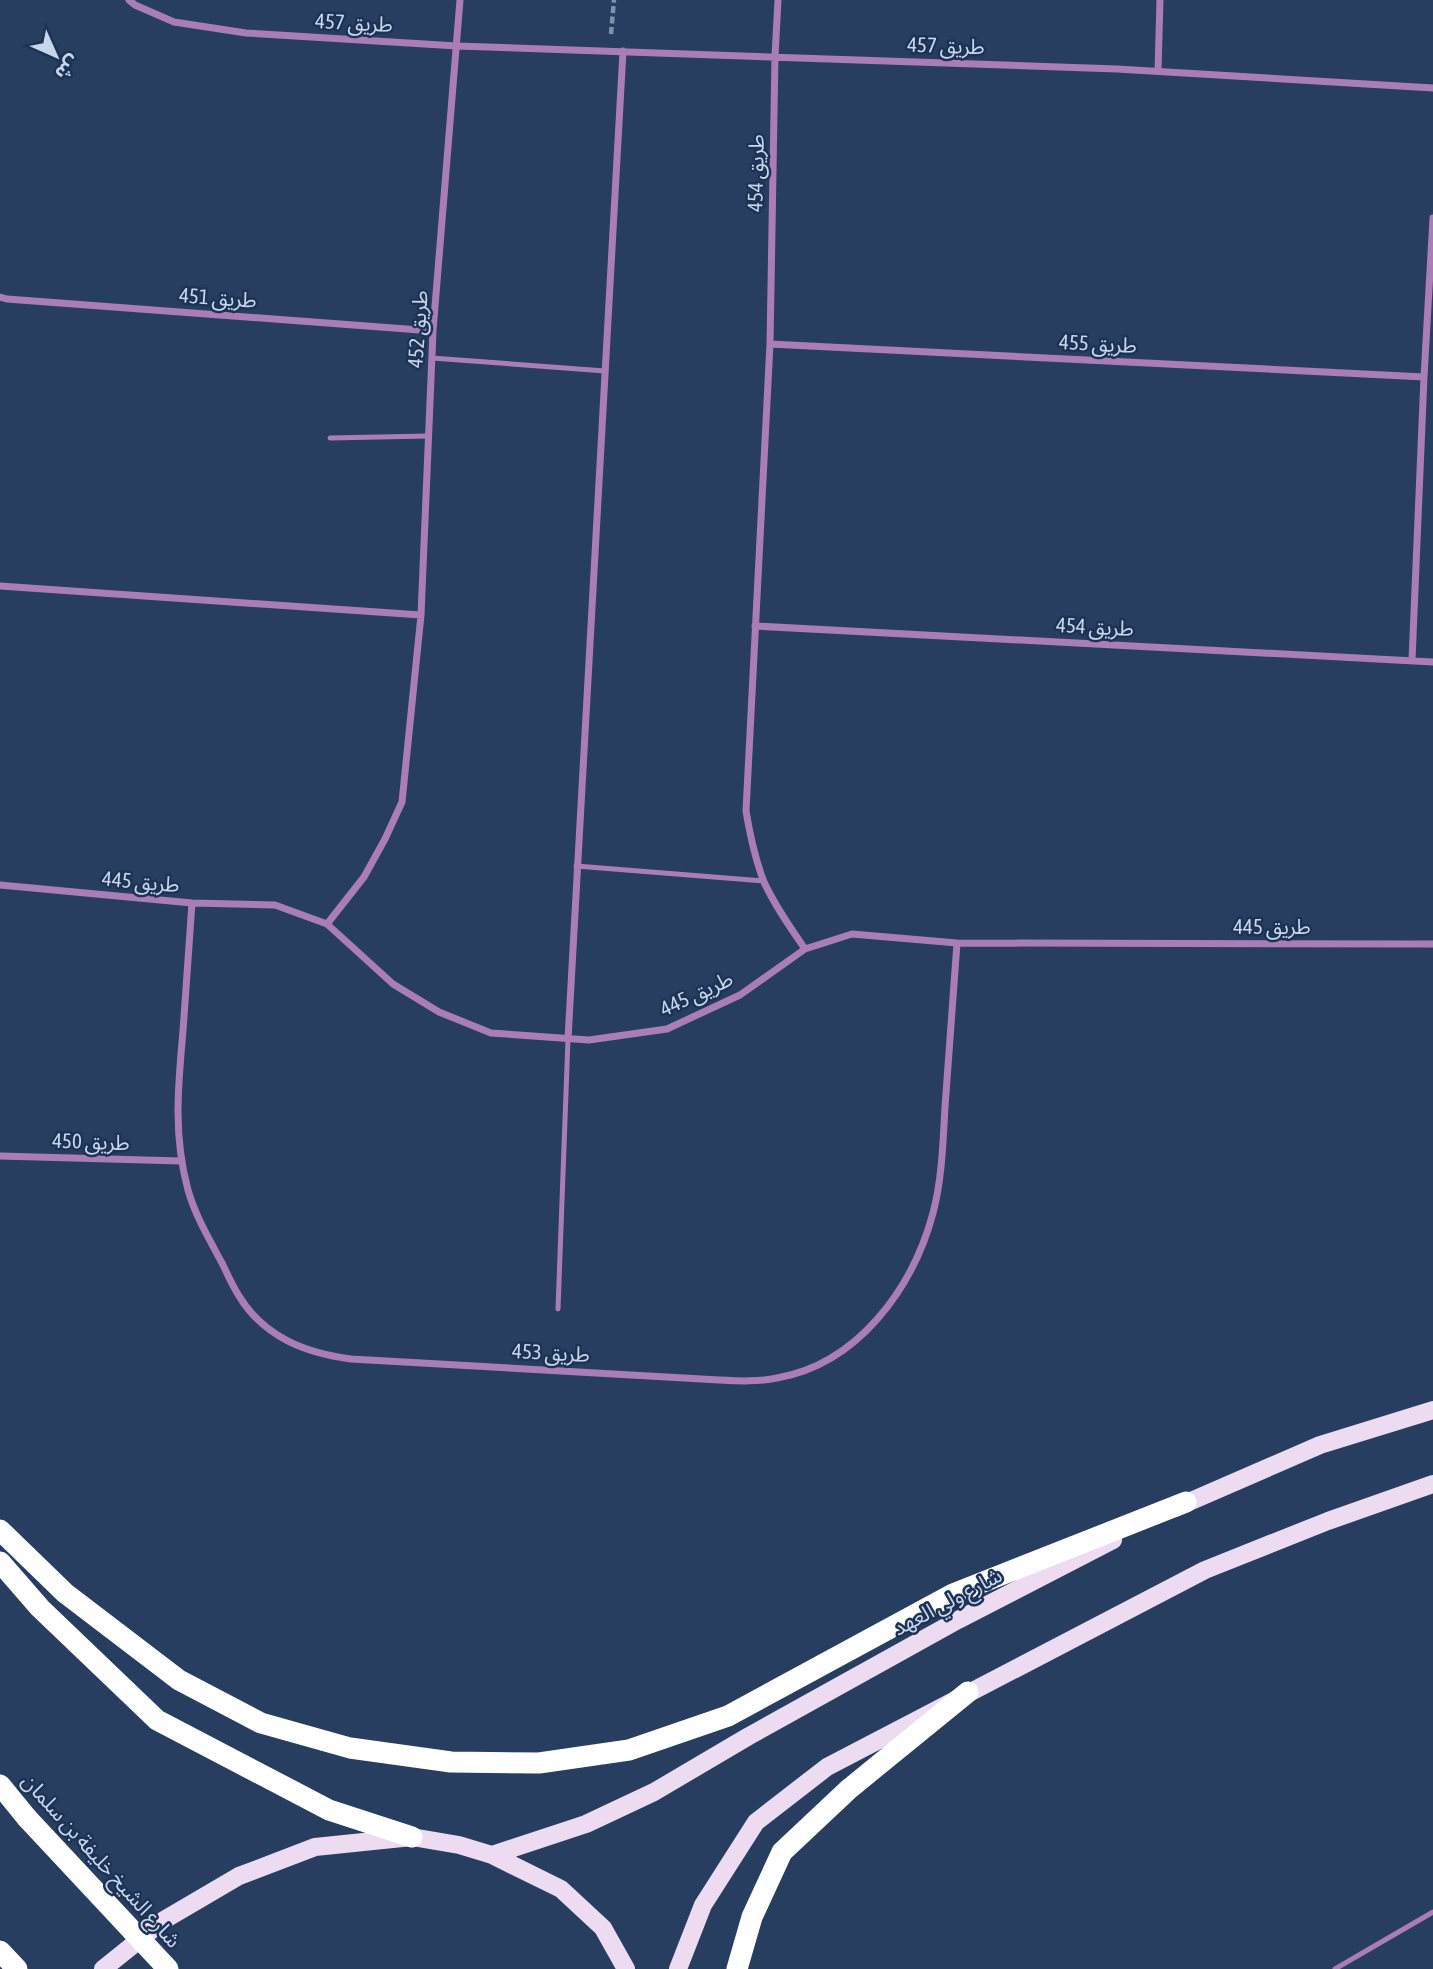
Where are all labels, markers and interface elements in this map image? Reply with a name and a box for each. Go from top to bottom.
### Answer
street label: طريق 457 [314,8,393,38]
north arrow [21,21,91,91]
street label: طريق 457 [907,32,985,60]
text: ش [51,51,85,85]
street label: طريق 454 [742,134,770,212]
street label: طريق 451 [178,282,258,314]
street label: طريق 452 [402,289,434,369]
street label: طريق 455 [1058,329,1137,359]
street label: طريق 454 [1055,612,1134,642]
street label: طريق 445 [101,866,181,898]
street label: طريق 445 [1233,914,1311,940]
street label: طريق 445 [656,966,737,1022]
street label: طريق 450 [52,1128,130,1156]
street label: طريق 453 [511,1338,590,1368]
street label: شارع ولي العهد [888,1562,1008,1644]
street label: شارع الشيخ خليفة بن سلمان [15,1768,186,1955]

